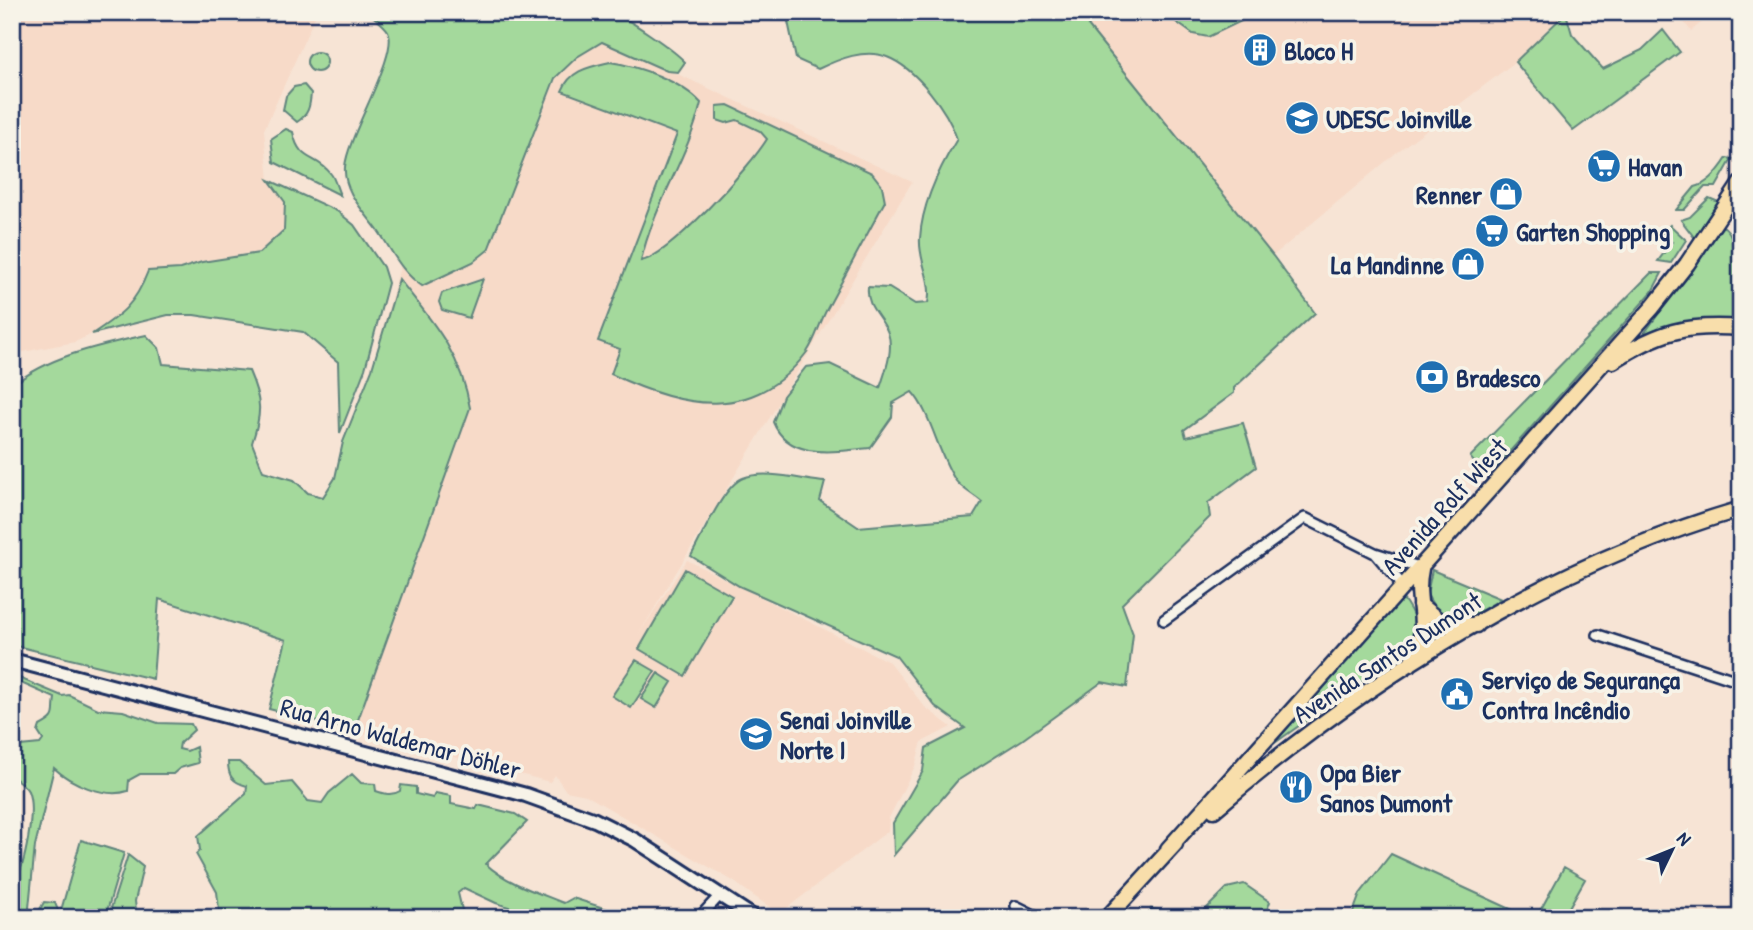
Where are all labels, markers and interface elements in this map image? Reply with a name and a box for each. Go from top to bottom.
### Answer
building icon: Bloco H [1241,31,1279,69]
place label: Bloco H [1284,33,1353,68]
school or university icon: UDESC Joinville [1283,99,1321,137]
place label: UDESC Joinville [1326,101,1472,136]
supermarket icon: Havan [1585,147,1623,185]
place label: Havan [1628,149,1683,184]
shop icon: Renner [1487,175,1525,213]
place label: Renner [1416,177,1483,212]
supermarket icon: Garten Shopping [1473,212,1511,250]
place label: Garten Shopping [1516,214,1671,250]
shop icon: La Mandinne [1449,245,1487,283]
place label: La Mandinne [1331,247,1445,282]
bank icon: Bradesco [1413,358,1451,396]
place label: Bradesco [1456,360,1541,395]
street label: Avenida Rolf Wiest [1373,429,1516,582]
street label: Avenida Santos Dumont [1286,582,1489,731]
place label: Serviço de Segurança Contra Incêndio [1482,662,1681,727]
public building icon: Serviço de Segurança Contra Incêndio [1438,675,1476,713]
street label: Rua Arno Waldemar Döhler [277,689,525,787]
place label: Senai Joinville Norte I [780,702,912,767]
school or university icon: Senai Joinville Norte I [737,715,775,753]
place label: Opa Bier Sanos Dumont [1320,755,1453,820]
restaurant icon: Opa Bier Sanos Dumont [1277,768,1315,806]
north arrow [1638,814,1708,884]
text: N [1671,826,1697,851]

